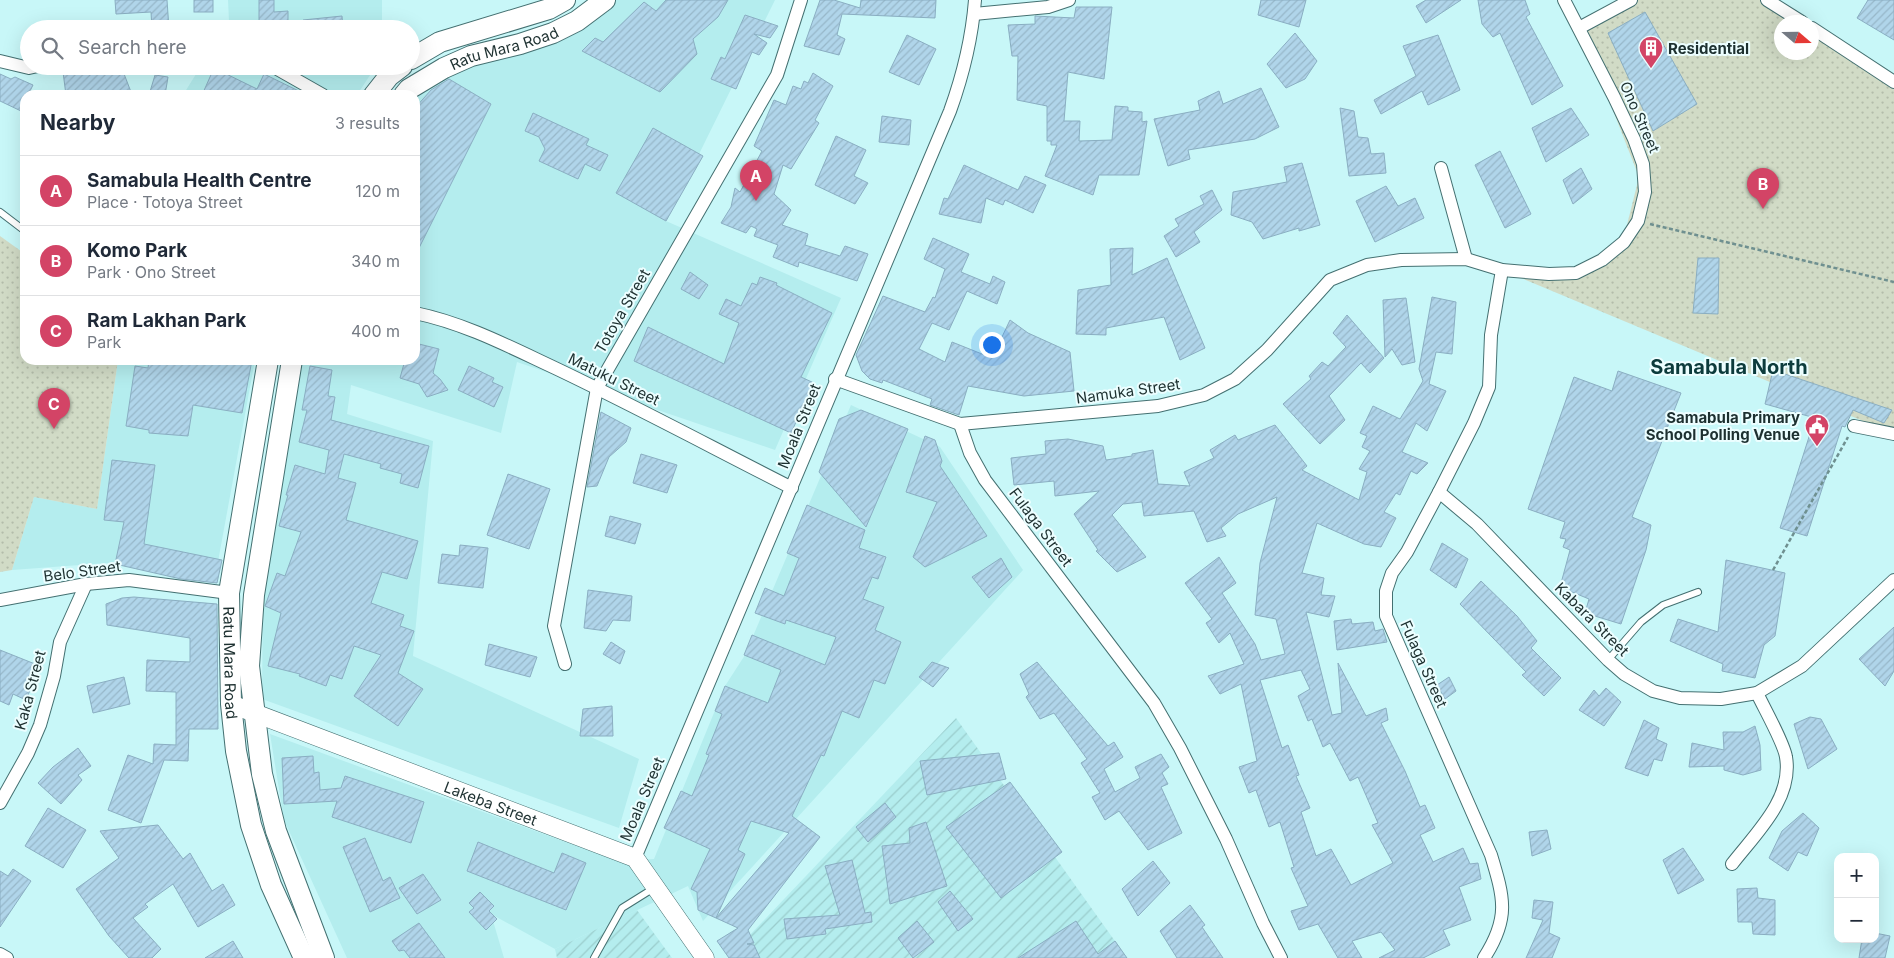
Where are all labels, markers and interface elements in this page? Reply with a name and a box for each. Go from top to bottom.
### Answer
north arrow [1774,15,1819,60]
search box [20,20,420,75]
street label: Ratu Mara Road [447,22,562,74]
icon: search [38,34,66,62]
building icon: Residential [1638,35,1664,69]
text: Search here [78,36,187,59]
place label: Residential [1668,39,1749,58]
street label: Ono Street [1616,78,1664,156]
text: Nearby [40,110,115,135]
text: 3 results [335,113,400,133]
pin: A [740,160,772,201]
pin: B [1747,168,1779,209]
text: Samabula Health Centre [87,169,312,192]
text: A [50,181,62,201]
text: 120 m [355,181,400,201]
text: Place · Totoya Street [87,192,243,212]
text: Komo Park [87,239,187,262]
text: B [51,251,61,271]
text: 340 m [351,251,400,271]
text: Park · Ono Street [87,262,216,282]
street label: Totoya Street [590,265,654,357]
text: Ram Lakhan Park [87,309,246,332]
text: C [50,321,62,341]
text: 400 m [351,321,400,341]
text: Park [87,332,121,352]
your location [979,332,1005,358]
street label: Matuku Street [565,349,663,409]
district label: Samabula North [1650,355,1808,379]
street label: Namuka Street [1075,374,1181,408]
street label: Moala Street [773,381,825,471]
pin: C [38,388,70,429]
place label: Samabula Primary School Polling Venue [1646,408,1800,444]
public building icon: Samabula Primary School Polling Venue [1804,413,1830,447]
street label: Fulaga Street [1005,484,1077,570]
street label: Belo Street [42,556,122,586]
street label: Kabara Street [1551,578,1633,660]
street label: Ratu Mara Road [220,606,242,720]
street label: Fulaga Street [1396,617,1452,711]
street label: Kaka Street [10,648,50,732]
street label: Moala Street [616,754,668,844]
street label: Lakeba Street [442,777,540,829]
map controls [1834,853,1879,943]
button: + [1834,853,1879,898]
button: − [1834,898,1879,943]

